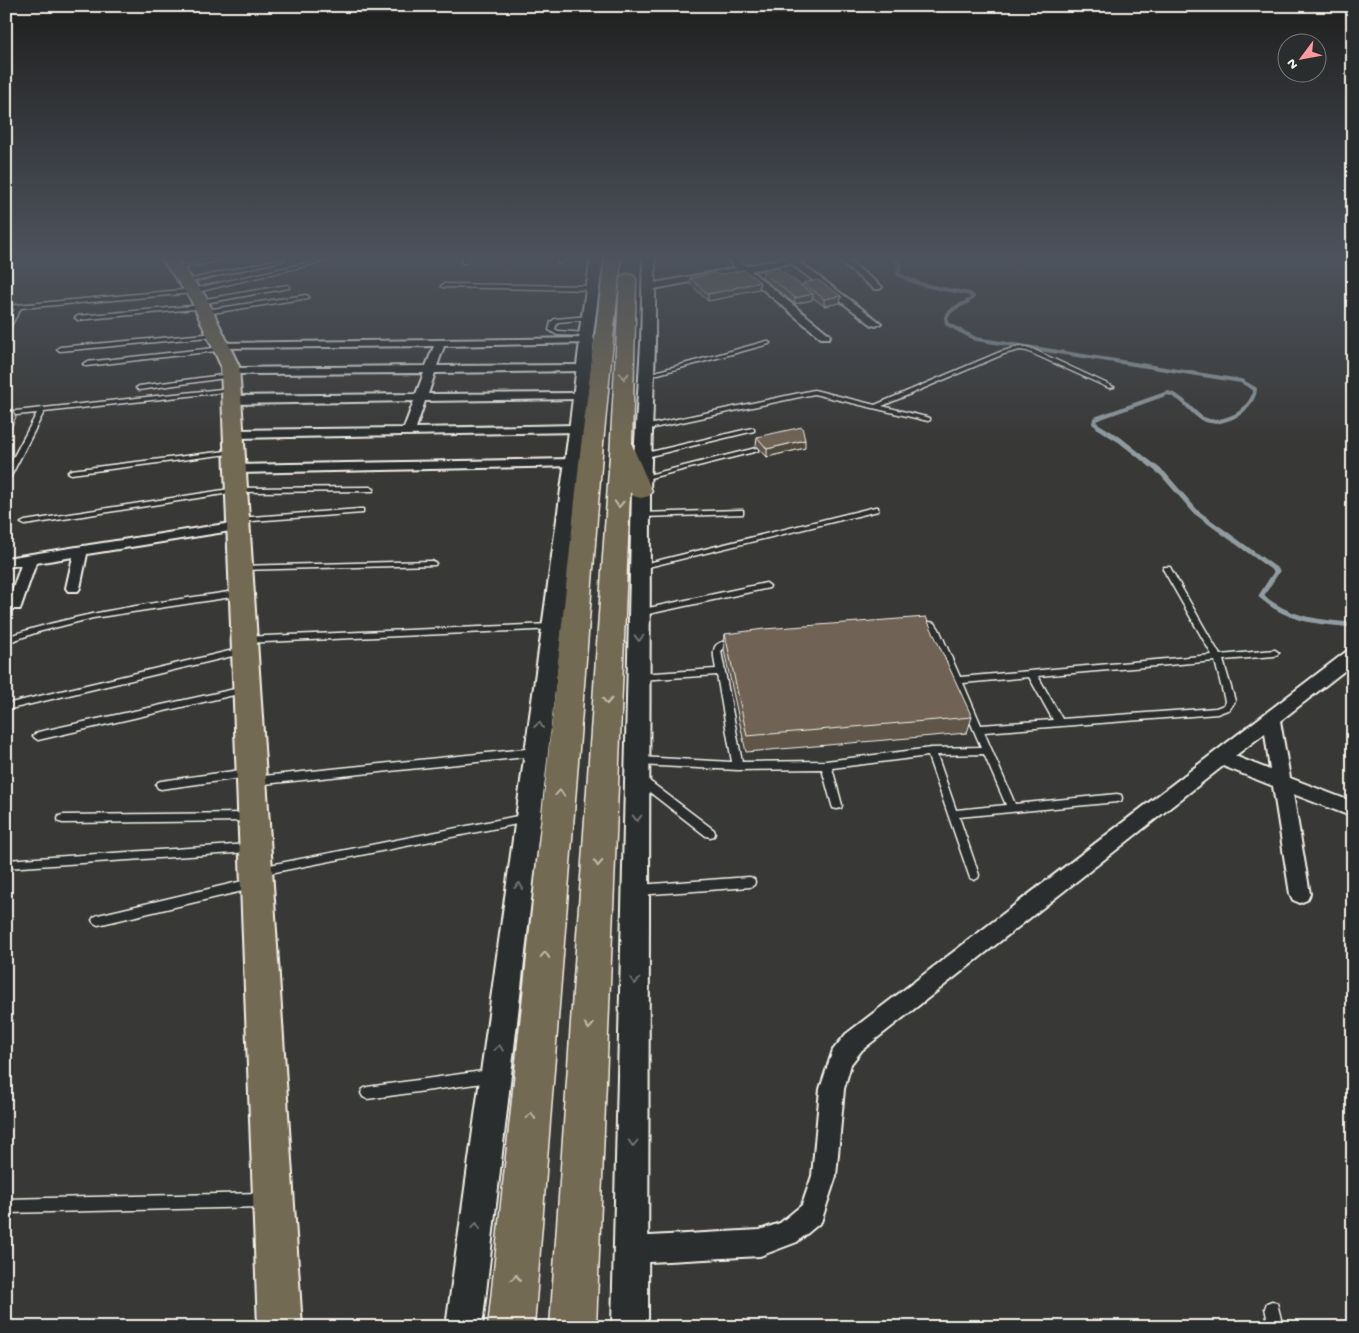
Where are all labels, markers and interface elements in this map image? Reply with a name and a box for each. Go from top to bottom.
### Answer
north arrow [1276,32,1326,82]
text: N [1283,55,1303,72]
one-way arrow [619,372,629,380]
one-way arrow [613,500,624,508]
one-way arrow [634,635,644,643]
one-way arrow [602,697,613,705]
one-way arrow [533,721,544,729]
one-way arrow [554,788,565,796]
one-way arrow [632,815,642,823]
one-way arrow [593,860,604,868]
one-way arrow [513,882,524,890]
one-way arrow [540,950,551,958]
one-way arrow [629,977,640,985]
one-way arrow [584,1022,595,1030]
one-way arrow [493,1043,504,1051]
one-way arrow [525,1112,536,1120]
one-way arrow [627,1140,638,1148]
one-way arrow [470,1222,481,1230]
one-way arrow [510,1274,521,1282]

